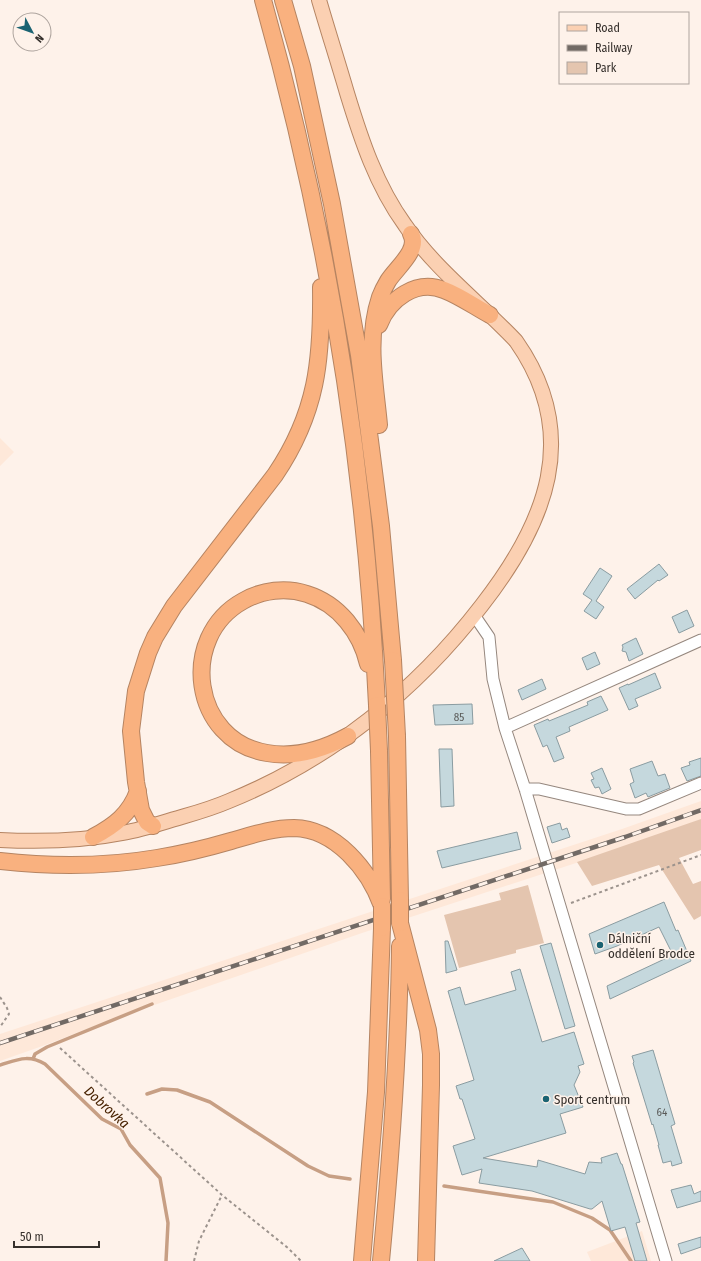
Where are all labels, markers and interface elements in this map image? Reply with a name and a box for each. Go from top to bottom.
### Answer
north arrow [12,12,52,52]
legend [559,12,689,84]
text: Road [595,21,620,35]
text: N [32,31,46,45]
text: Railway [595,41,633,55]
text: Park [595,61,617,75]
house number: 85 [454,711,464,724]
place label: Dálniční oddělení Brodce [608,931,695,961]
marker: Dálniční oddělení Brodce [595,940,605,950]
water label: Dobrovka [81,1083,133,1132]
place label: Sport centrum [554,1092,630,1107]
marker: Sport centrum [541,1094,551,1104]
house number: 64 [657,1106,668,1119]
scale bar [14,1223,99,1249]
text: 50 m [20,1230,44,1244]

